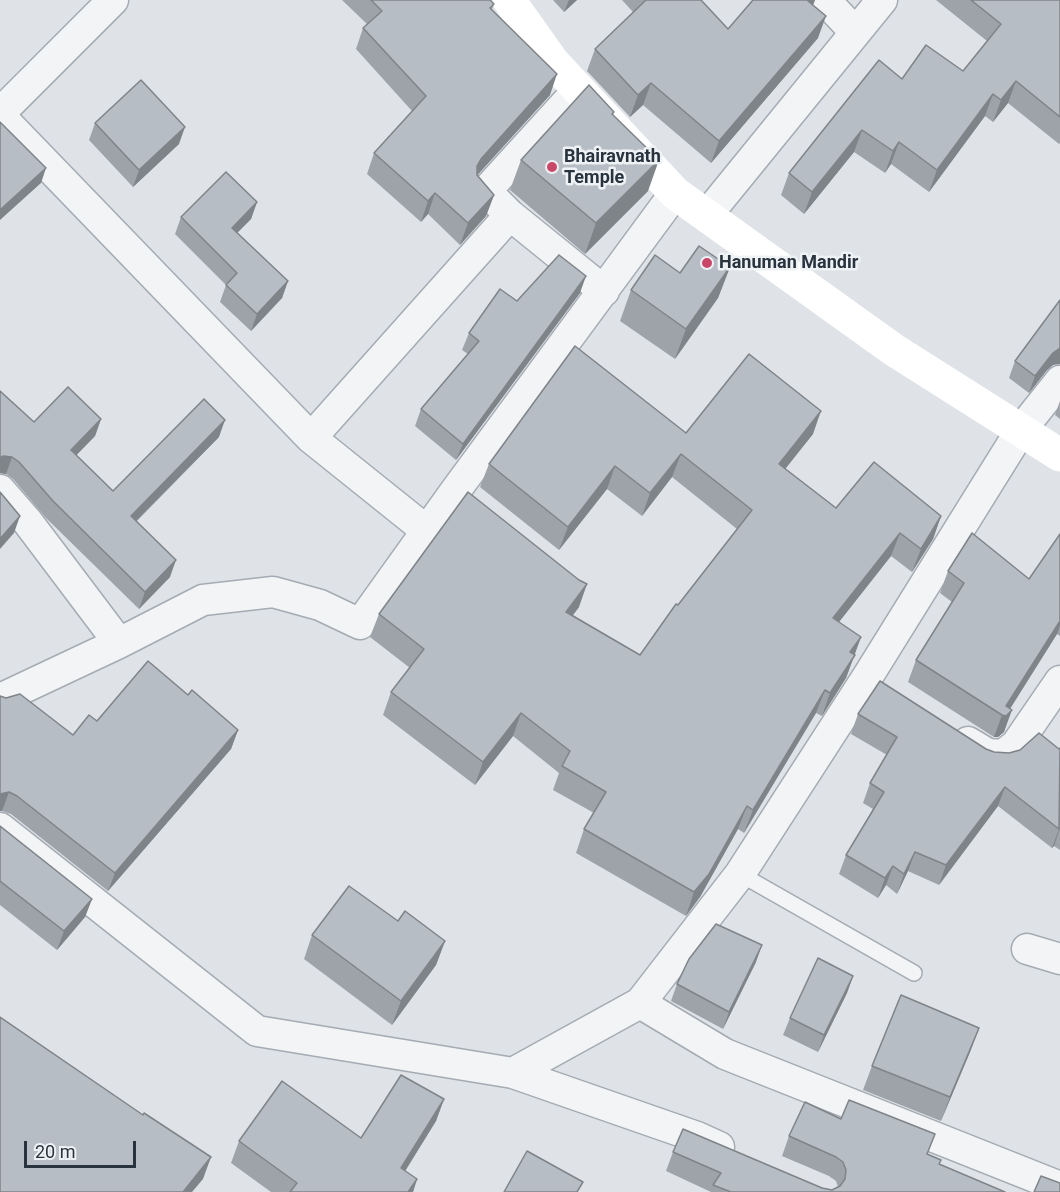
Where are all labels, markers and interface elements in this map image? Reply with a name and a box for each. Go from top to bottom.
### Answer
place label: Bhairavnath Temple [564,146,661,188]
marker: Bhairavnath Temple [545,160,559,174]
place label: Hanuman Mandir [719,252,858,274]
marker: Hanuman Mandir [700,256,714,270]
scale bar [27,1129,140,1167]
text: 20 m [35,1141,75,1162]

